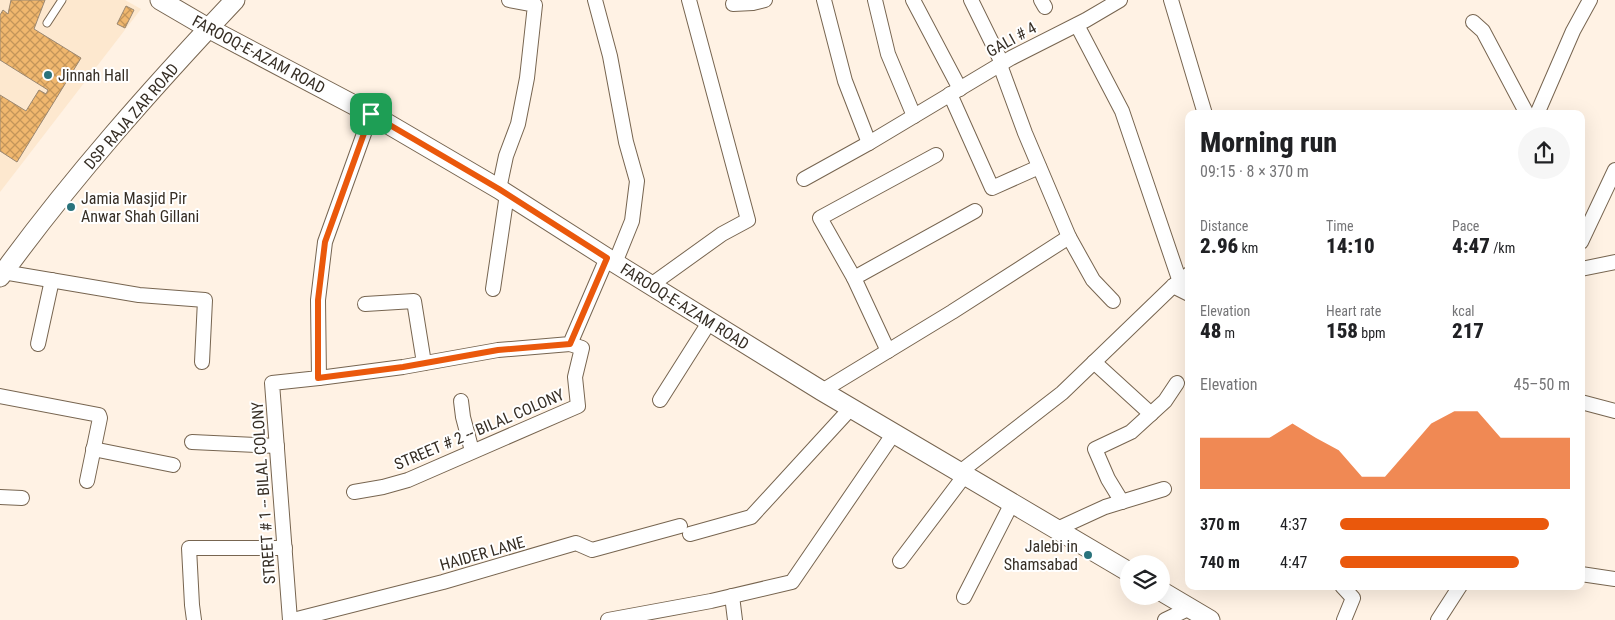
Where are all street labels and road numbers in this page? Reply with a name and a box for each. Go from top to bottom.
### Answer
street label: FAROOQ-E-AZAM ROAD [189,11,328,98]
street label: GALI # 4 [983,18,1040,61]
street label: DSP RAJA ZAR ROAD [80,59,183,173]
street label: FAROOQ-E-AZAM ROAD [617,259,752,354]
street label: STREET # 2 -- BILAL COLONY [391,385,568,474]
street label: STREET # 1 -- BILAL COLONY [248,400,279,585]
street label: HAIDER LANE [438,532,527,575]

